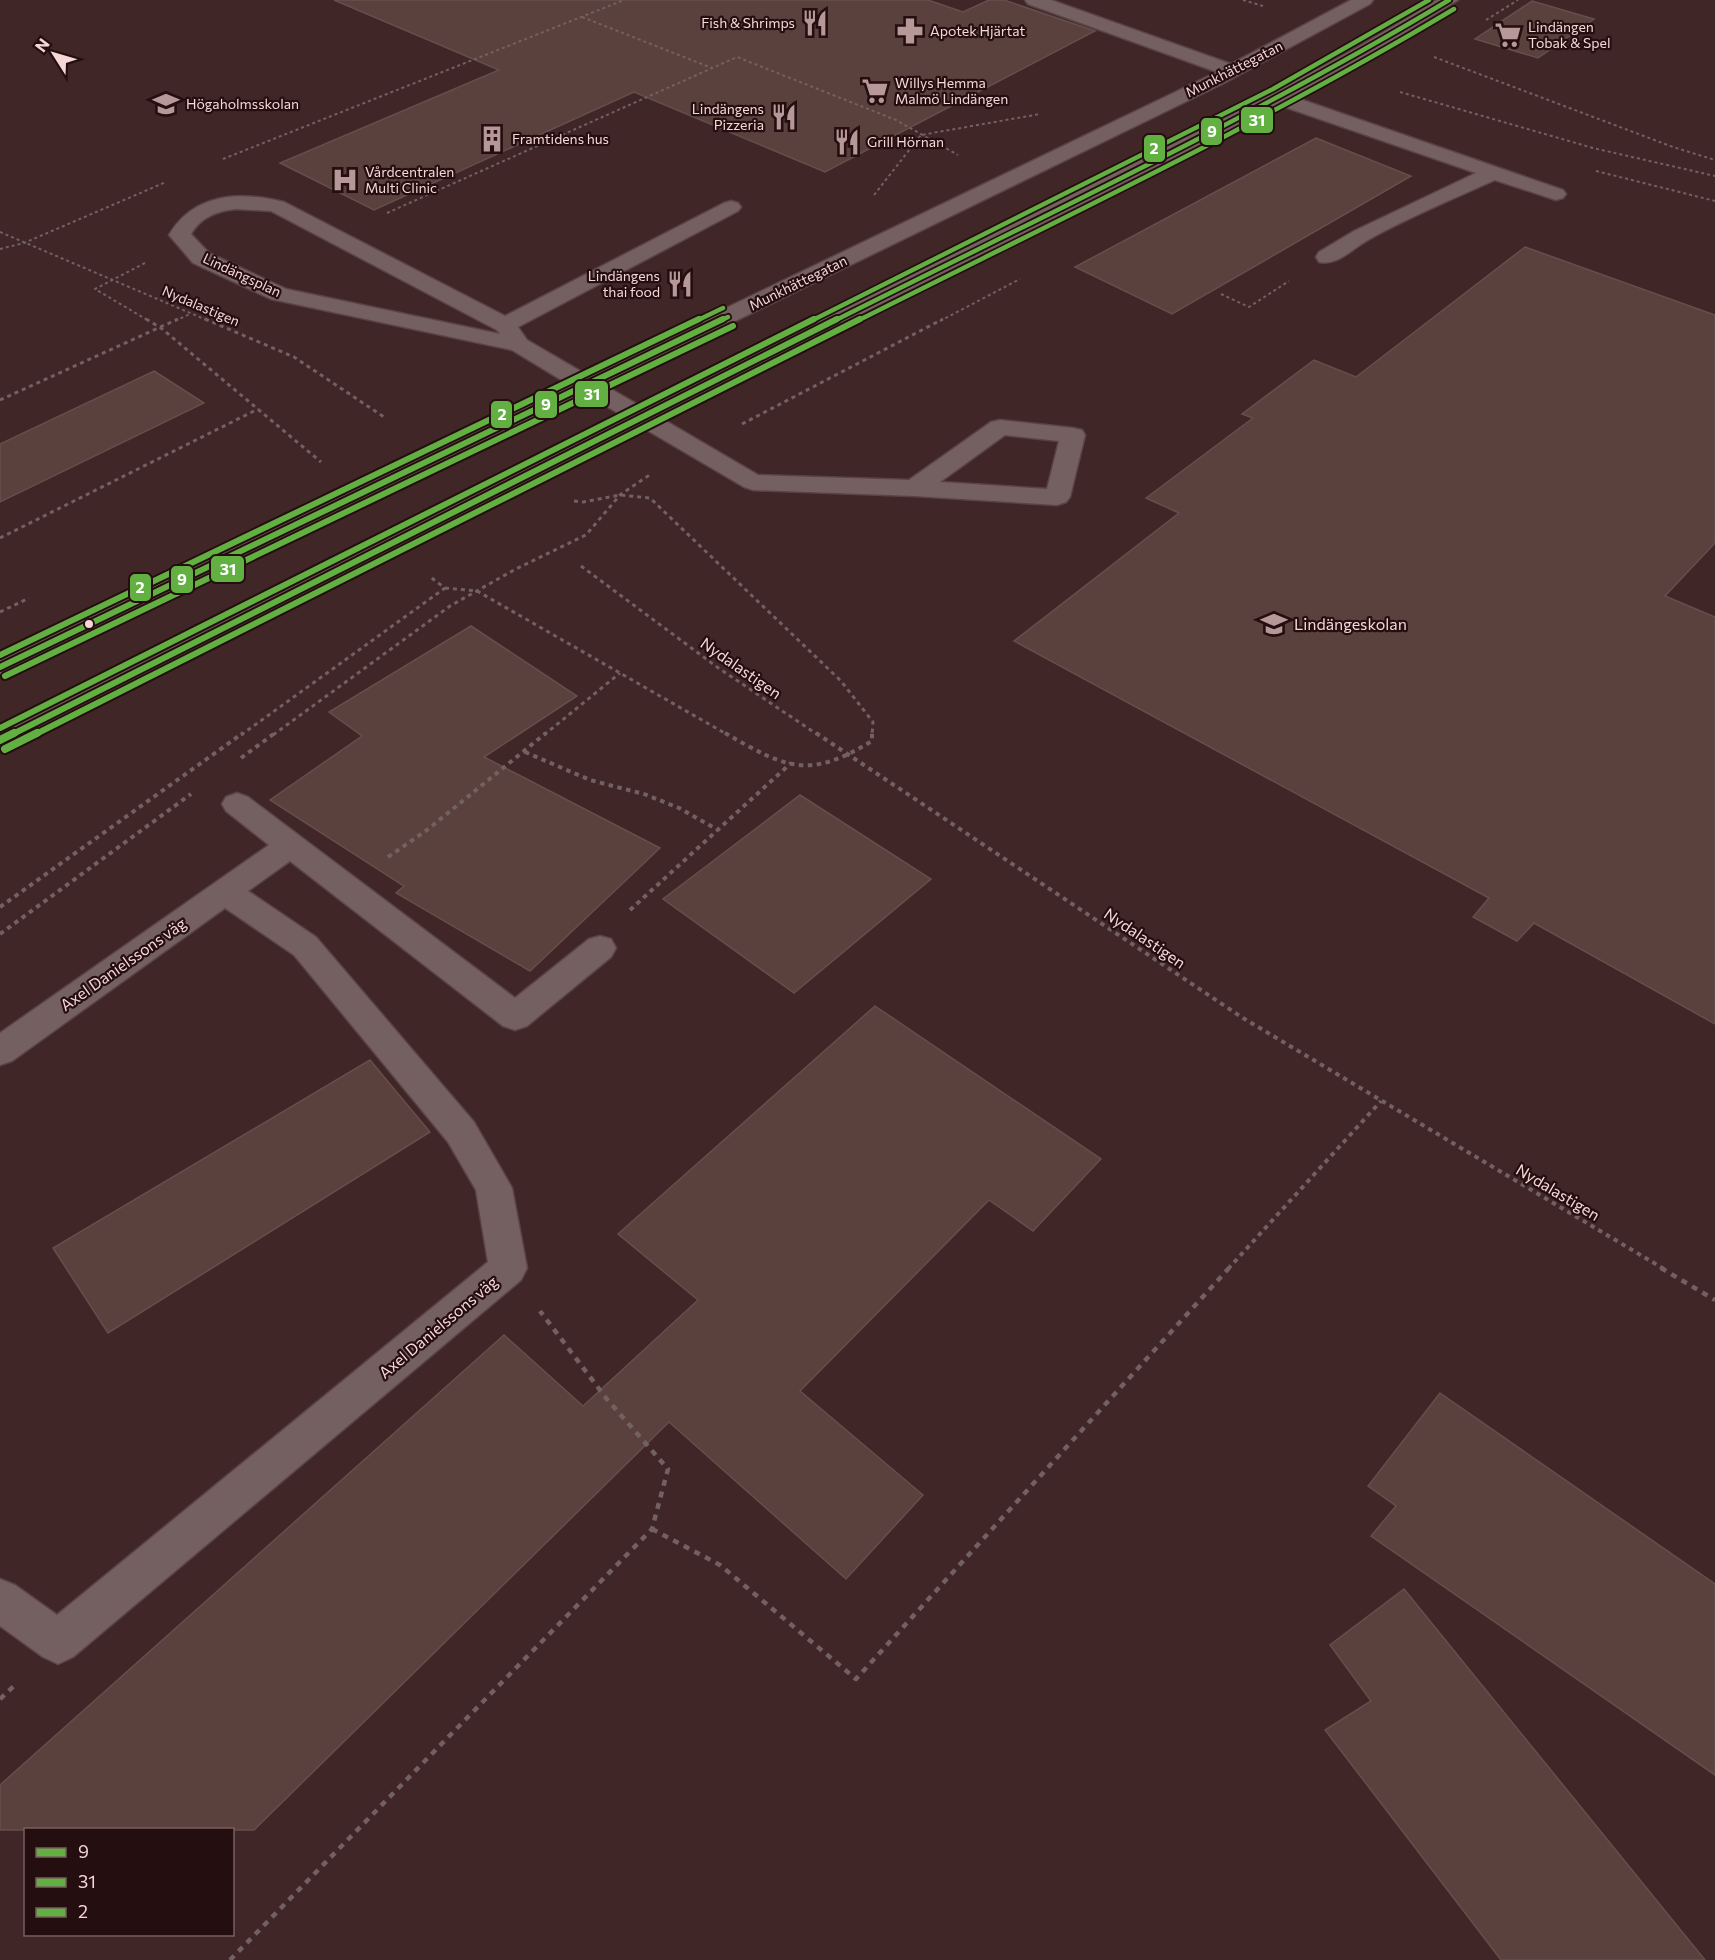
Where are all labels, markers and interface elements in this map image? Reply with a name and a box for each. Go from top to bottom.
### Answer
restaurant icon: Fish & Shrimps [800,8,830,38]
place label: Fish & Shrimps [701,14,795,31]
pharmacy icon: Apotek Hjärtat [895,16,925,46]
place label: Lindängen Tobak & Spel [1528,18,1611,51]
supermarket icon: Lindängen Tobak & Spel [1493,20,1523,50]
place label: Apotek Hjärtat [930,22,1025,39]
north arrow [24,24,84,84]
text: N [30,34,53,55]
street label: Munkhättegatan [1182,37,1285,100]
place label: Willys Hemma Malmö Lindängen [895,74,1008,107]
supermarket icon: Willys Hemma Malmö Lindängen [860,76,890,106]
school or university icon: Högaholmsskolan [151,89,181,119]
place label: Högaholmsskolan [186,95,299,112]
place label: Lindängens Pizzeria [692,100,764,133]
restaurant icon: Lindängens Pizzeria [769,102,799,132]
line badge: 31 [1240,106,1274,134]
text: 31 [1249,110,1265,129]
line badge: 9 [1200,117,1223,146]
text: 9 [1207,121,1217,140]
building icon: Framtidens hus [477,124,507,154]
restaurant icon: Grill Hörnan [832,127,862,157]
place label: Framtidens hus [512,130,609,147]
place label: Grill Hörnan [867,133,944,150]
line badge: 2 [1143,134,1166,163]
text: 2 [1149,138,1159,157]
place label: Vårdcentralen Multi Clinic [365,163,454,196]
hospital icon: Vårdcentralen Multi Clinic [330,165,360,195]
street label: Lindängsplan [200,249,284,300]
street label: Munkhättegatan [746,252,849,314]
place label: Lindängens thai food [588,267,660,300]
restaurant icon: Lindängens thai food [665,269,695,299]
street label: Nydalastigen [160,282,242,329]
line badge: 31 [574,380,609,408]
text: 31 [584,384,600,403]
line badge: 9 [534,390,558,419]
text: 9 [541,394,551,413]
line badge: 2 [490,400,513,429]
text: 2 [497,404,507,423]
line badge: 31 [210,555,245,583]
text: 31 [220,559,236,578]
line badge: 9 [170,565,194,594]
text: 9 [177,569,187,588]
line badge: 2 [129,573,152,602]
text: 2 [135,577,145,596]
school or university icon: Lindängeskolan [1259,609,1289,639]
place label: Lindängeskolan [1294,614,1407,633]
unlabelled marker [83,618,95,630]
street label: Nydalastigen [697,633,785,702]
street label: Nydalastigen [1101,903,1190,972]
street label: Axel Danielssons väg [56,913,190,1014]
street label: Nydalastigen [1513,1159,1604,1224]
street label: Axel Danielssons väg [374,1271,501,1382]
legend [24,1828,234,1936]
text: 9 [78,1840,89,1862]
text: 31 [78,1870,96,1892]
text: 2 [78,1900,88,1922]

